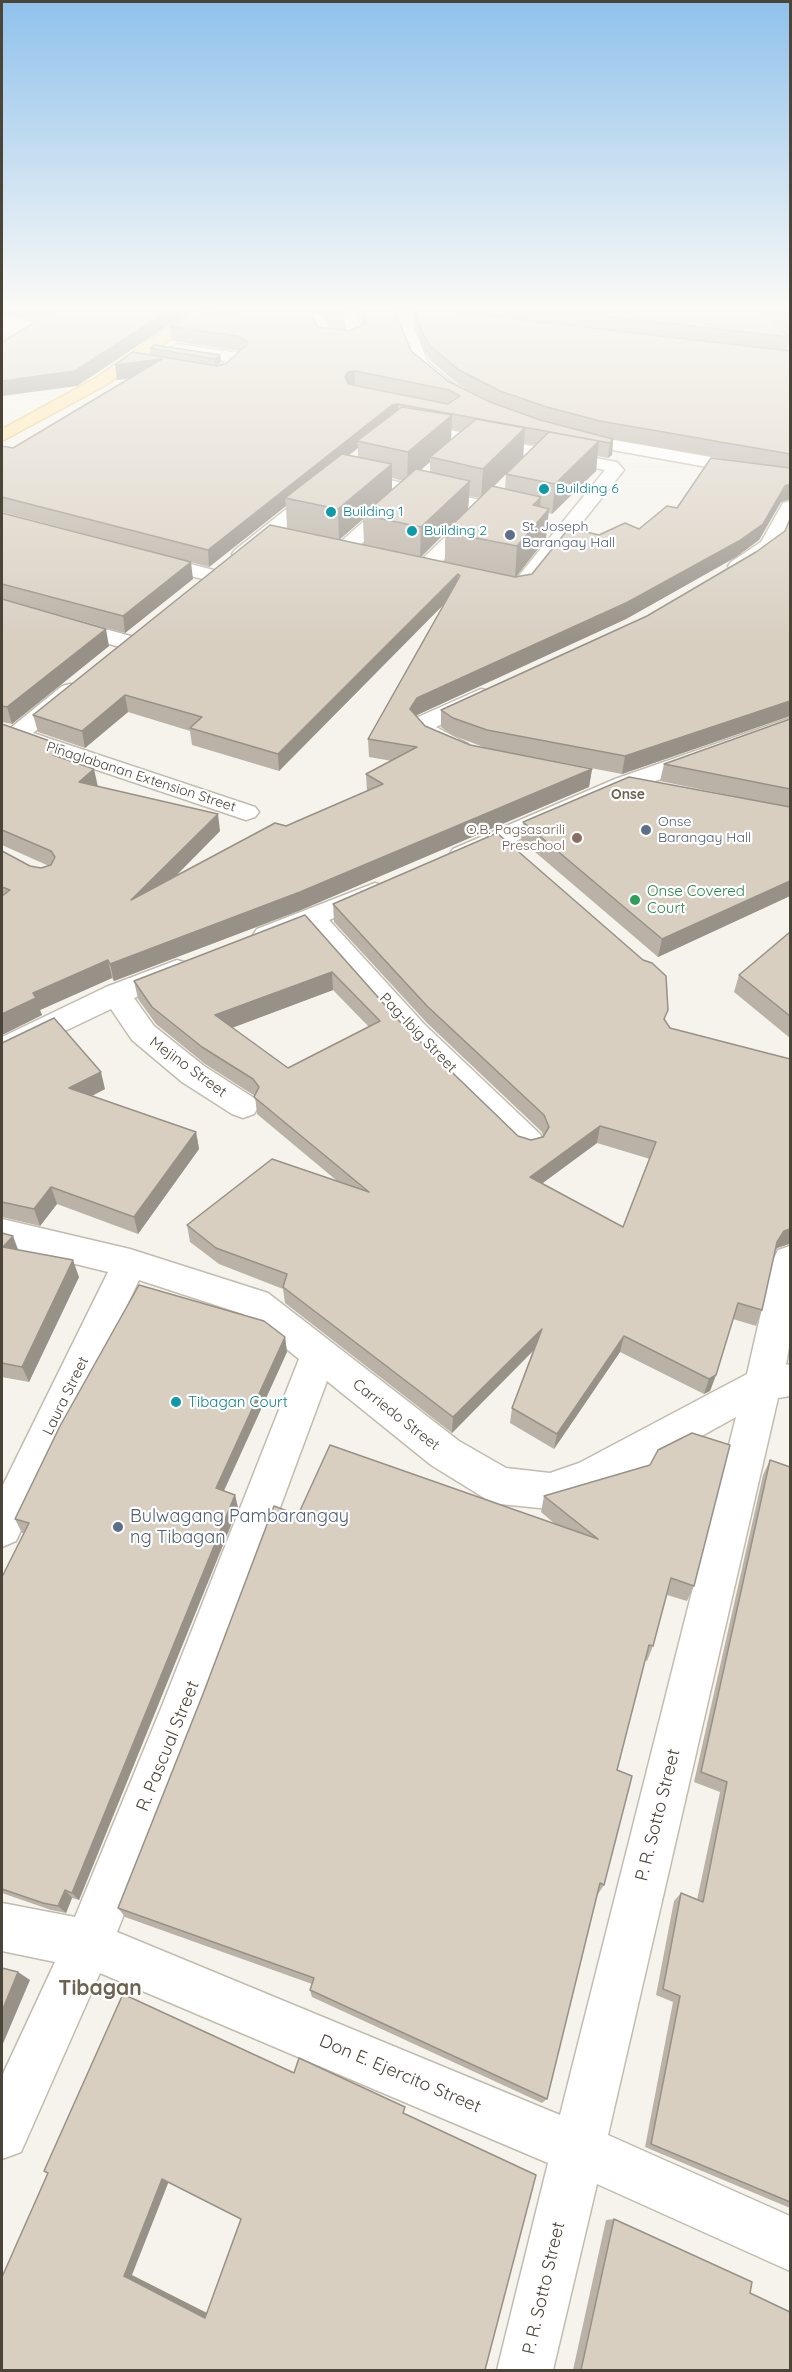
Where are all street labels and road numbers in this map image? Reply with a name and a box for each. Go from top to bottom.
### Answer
street label: Pinaglabanan Extension Street [44,738,238,816]
street label: Pag-Ibig Street [376,989,460,1077]
street label: Mejino Street [146,1033,230,1101]
street label: Laura Street [39,1354,93,1438]
street label: Carriedo Street [349,1375,443,1455]
street label: R. Pascual Street [132,1678,204,1814]
street label: P. R. Sotto Street [631,1747,685,1883]
street label: Don E. Ejercito Street [316,2030,484,2118]
street label: P. R. Sotto Street [518,2220,570,2356]

